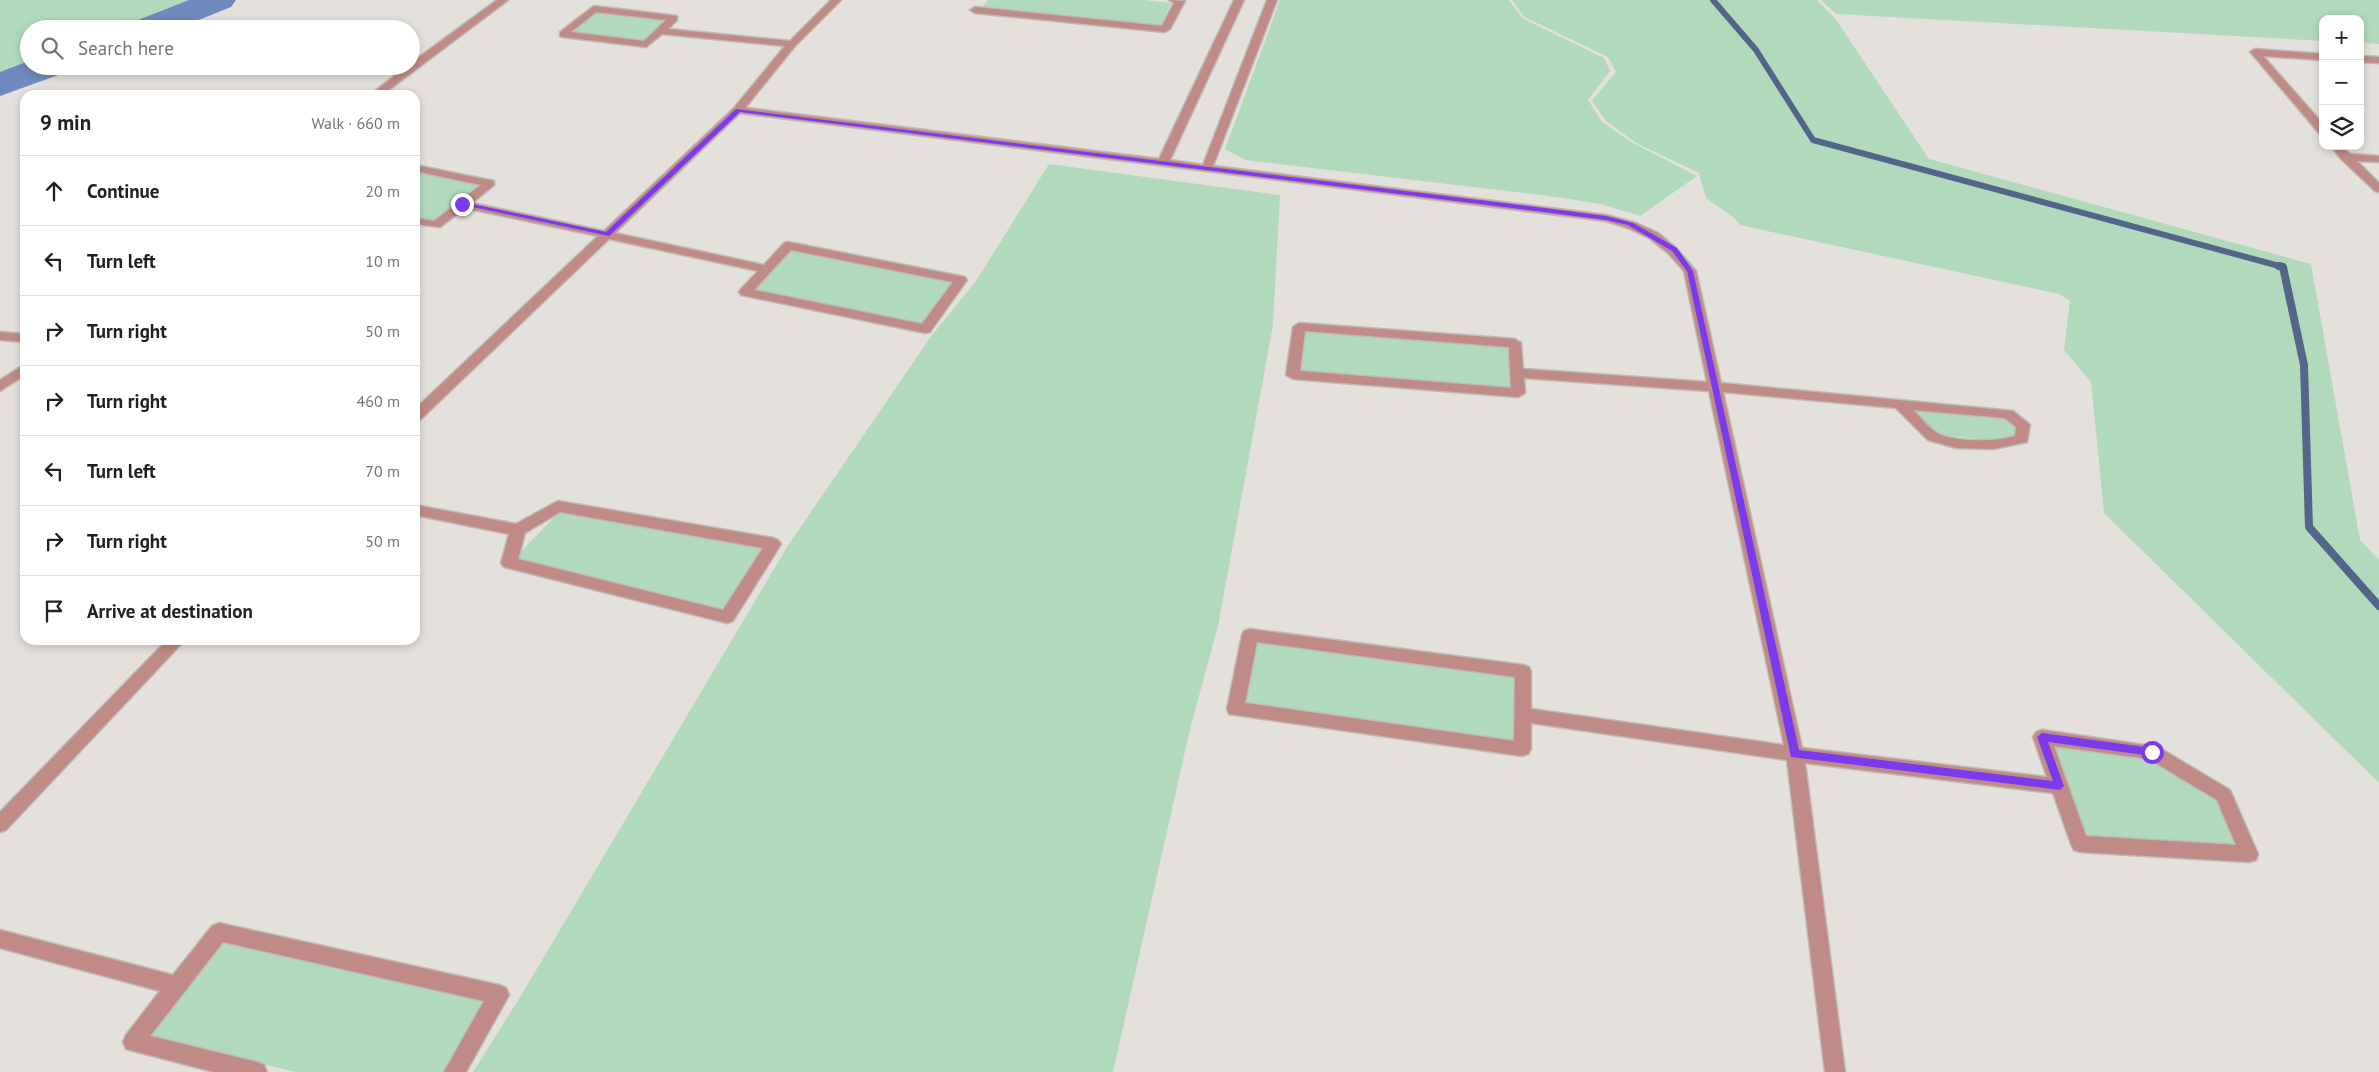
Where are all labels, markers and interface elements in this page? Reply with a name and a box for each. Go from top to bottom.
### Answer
map controls [2319,15,2364,150]
button: + [2319,15,2364,60]
search box [20,20,420,75]
icon: search [38,34,66,62]
text: Search here [78,36,174,60]
button: − [2319,60,2364,105]
button: layers [2319,105,2364,150]
text: 9 min [40,109,91,136]
text: Walk · 660 m [311,113,400,133]
icon: ahead [40,177,68,205]
text: Continue [87,179,159,203]
text: 20 m [365,181,400,201]
route end [451,193,474,216]
icon: left [40,247,68,275]
text: Turn left [87,249,156,273]
text: 10 m [365,251,400,271]
icon: right [40,317,68,345]
text: Turn right [87,319,167,343]
text: 50 m [365,321,400,341]
icon: right [40,387,68,415]
text: Turn right [87,389,167,413]
text: 460 m [357,391,400,411]
icon: left [40,457,68,485]
text: Turn left [87,459,156,483]
text: 70 m [365,461,400,481]
icon: right [40,527,68,555]
text: Turn right [87,529,167,553]
text: 50 m [365,531,400,551]
icon: arrive [40,597,68,625]
text: Arrive at destination [87,599,253,623]
route start [2141,741,2164,764]

